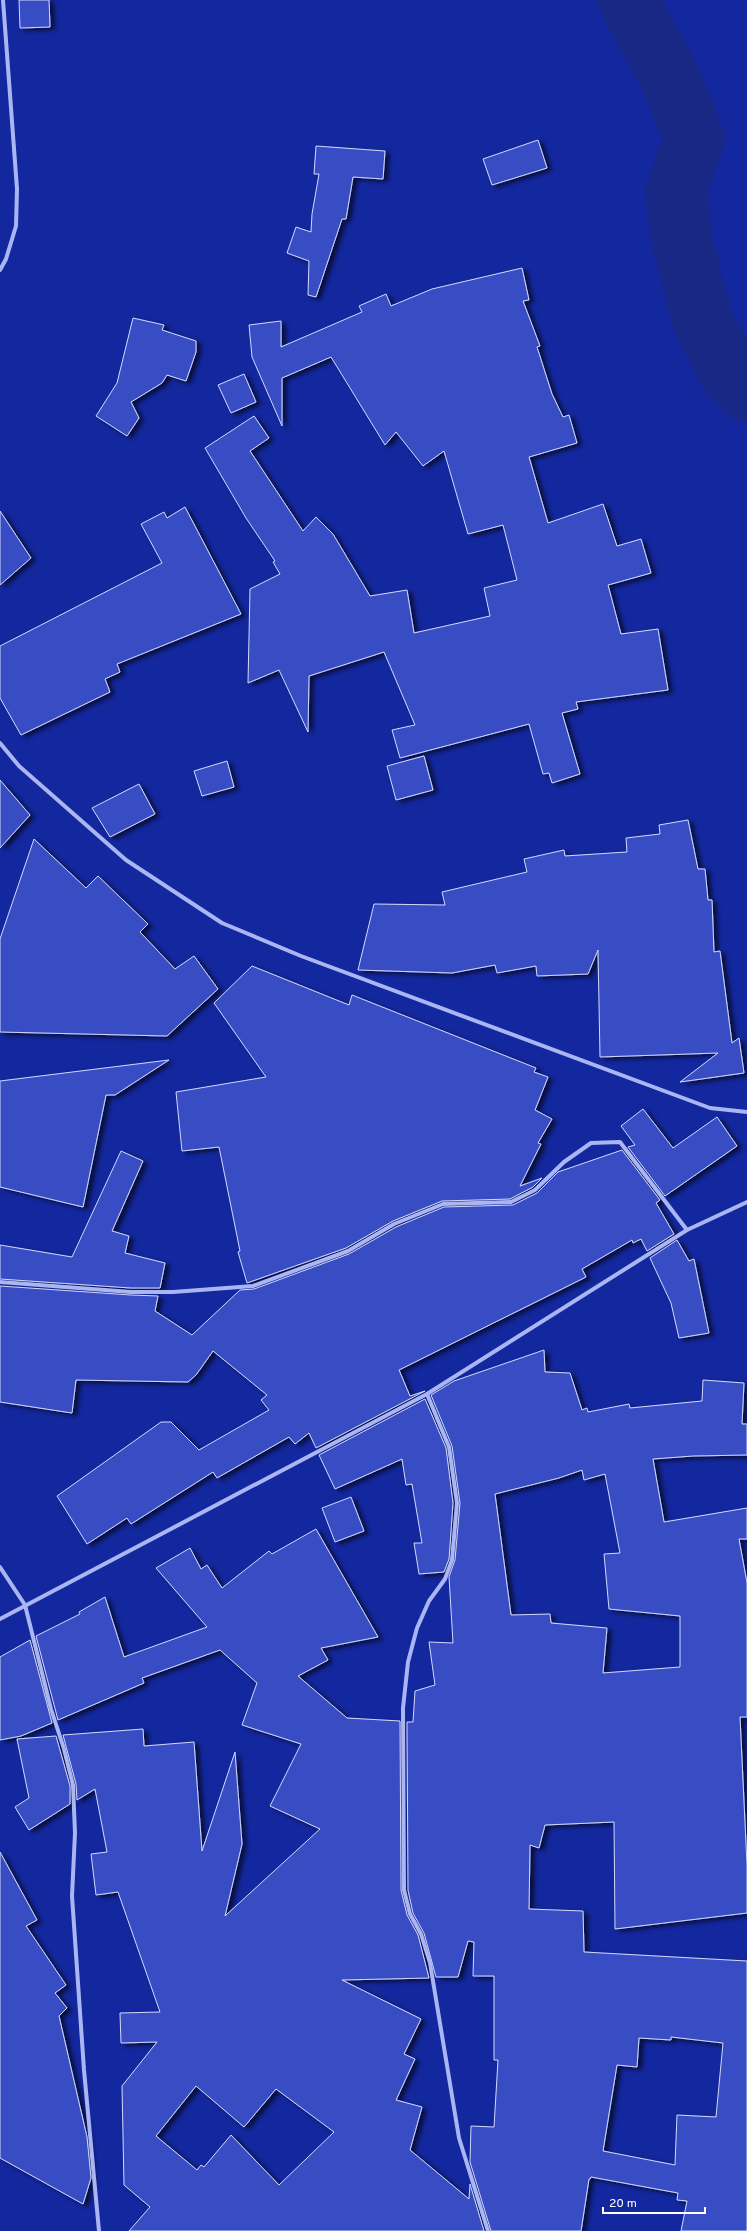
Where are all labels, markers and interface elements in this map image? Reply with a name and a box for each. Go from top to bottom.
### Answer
scale bar [603,2189,705,2215]
text: 20 m [609,2196,637,2212]

